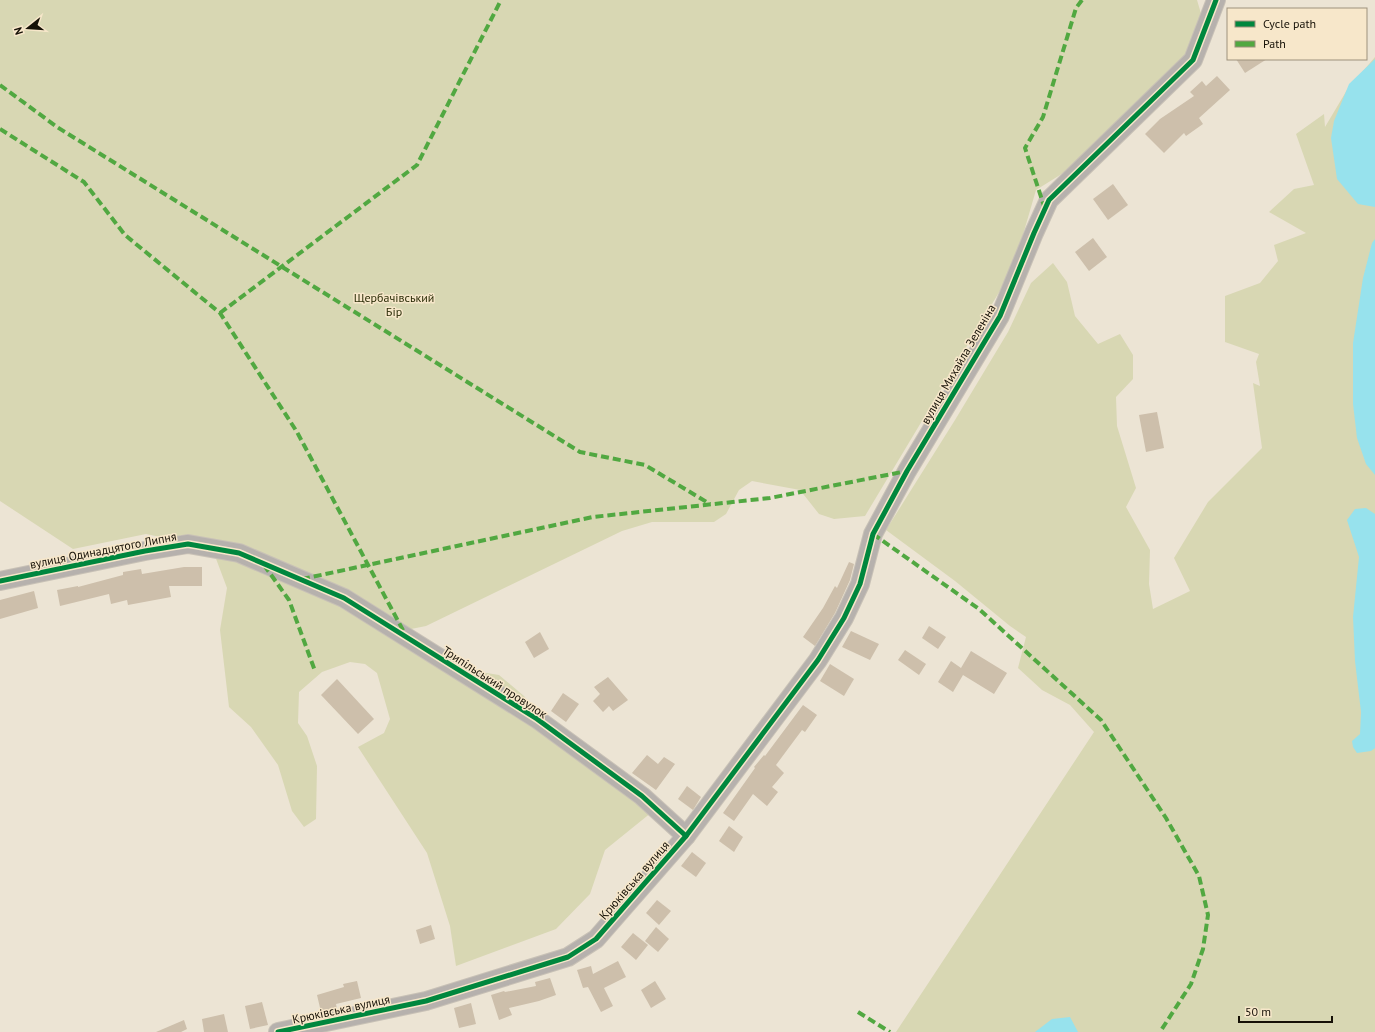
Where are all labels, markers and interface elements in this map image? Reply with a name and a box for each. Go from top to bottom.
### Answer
north arrow [8,8,48,48]
legend [1227,8,1367,60]
text: Cycle path [1263,16,1316,31]
text: N [11,25,26,36]
text: Path [1263,36,1286,51]
park label: Щербачівський Бір [354,290,434,319]
street label: вулиця Михайла Зеленіна [918,301,999,427]
street label: вулиця Одинадцятого Липня [28,528,178,572]
street label: Трипільський провулок [440,643,550,722]
street label: Крюківська вулиця [596,838,672,922]
street label: Крюківська вулиця [291,991,391,1027]
scale bar [1239,998,1332,1024]
text: 50 m [1245,1004,1271,1019]

